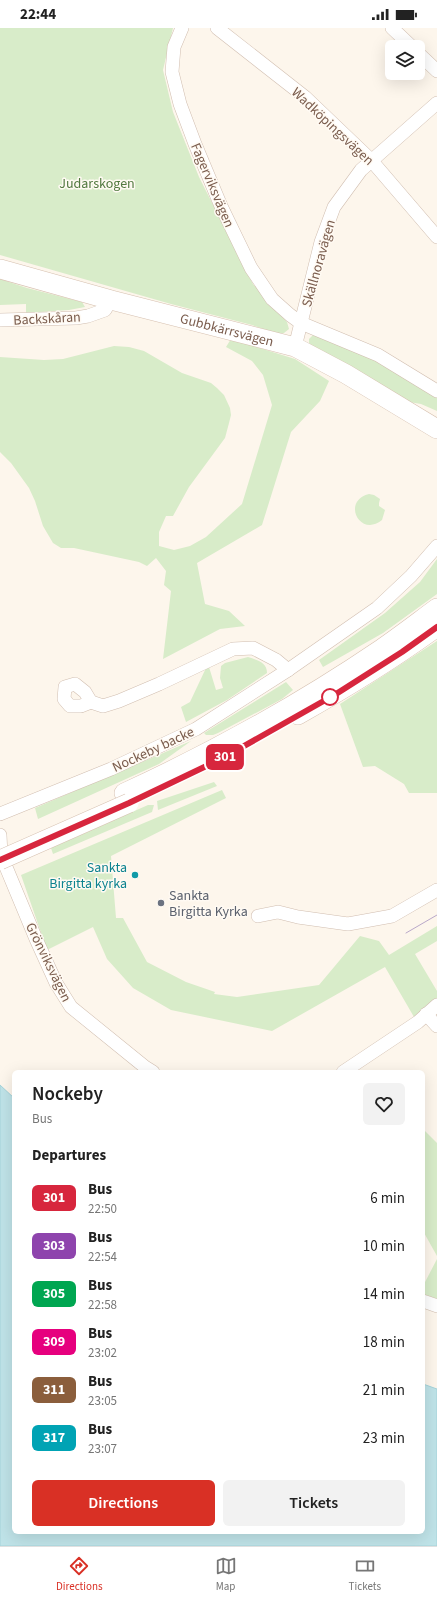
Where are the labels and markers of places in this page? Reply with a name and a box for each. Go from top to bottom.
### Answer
unlabelled marker [321,688,339,706]
place label: Sankta Birgitta kyrka [49,858,127,894]
marker: Sankta Birgitta kyrka [130,870,140,880]
place label: Sankta Birgitta Kyrka [169,886,248,922]
marker: Sankta Birgitta Kyrka [156,898,166,908]

